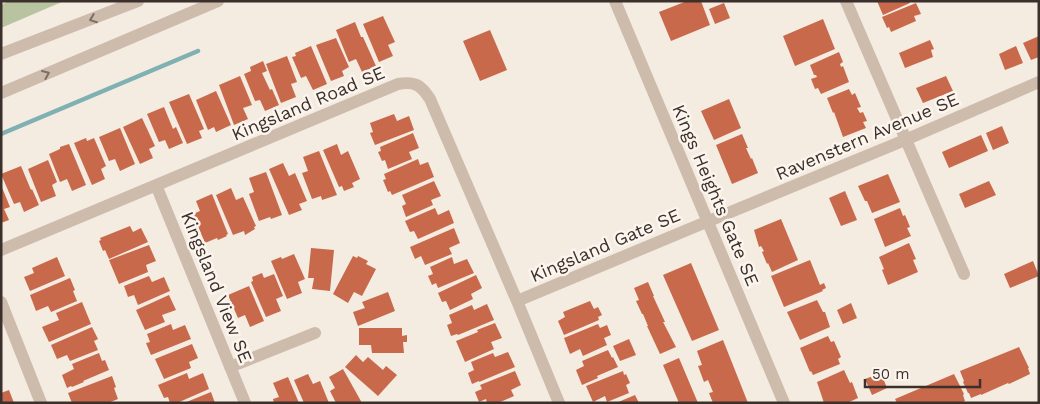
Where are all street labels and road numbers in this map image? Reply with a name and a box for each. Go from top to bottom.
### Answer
street label: Kingsland Road SE [228,61,388,145]
street label: Ravenstern Avenue SE [772,88,962,184]
street label: Kings Heights Gate SE [668,101,764,289]
street label: Kingsland Gate SE [527,204,683,286]
street label: Kingsland View SE [177,208,257,366]

